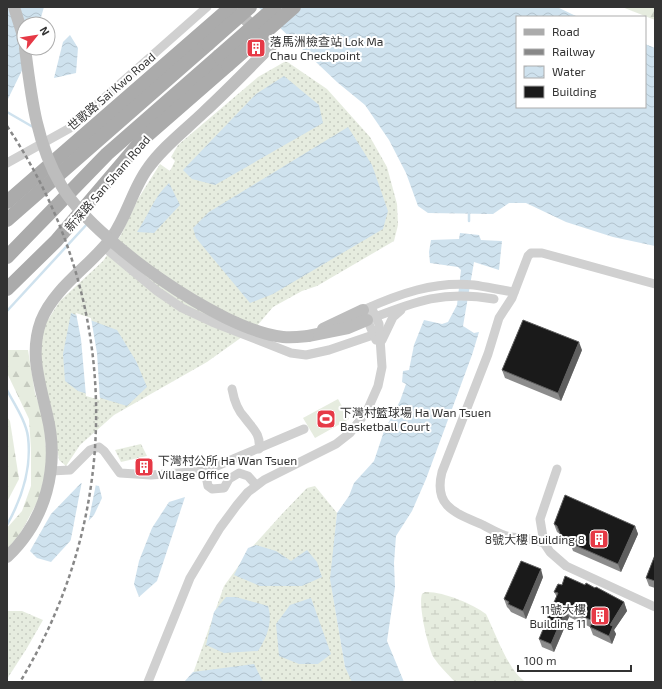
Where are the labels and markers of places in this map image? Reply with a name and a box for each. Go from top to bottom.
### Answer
place label: 落馬洲檢查站 Lok Ma Chau Checkpoint [270,34,383,62]
building icon: 落馬洲檢查站 Lok Ma Chau Checkpoint [245,37,267,59]
place label: 下灣村籃球場 Ha Wan Tsuen Basketball Court [340,405,491,433]
sports icon: 下灣村籃球場 Ha Wan Tsuen Basketball Court [315,408,337,430]
place label: 下灣村公所 Ha Wan Tsuen Village Office [158,453,297,481]
building icon: 下灣村公所 Ha Wan Tsuen Village Office [133,456,155,478]
building icon: 8號大樓 Building 8 [588,528,610,550]
place label: 8號大樓 Building 8 [485,532,585,546]
place label: 11號大樓 Building 11 [529,602,586,630]
building icon: 11號大樓 Building 11 [589,605,611,627]

